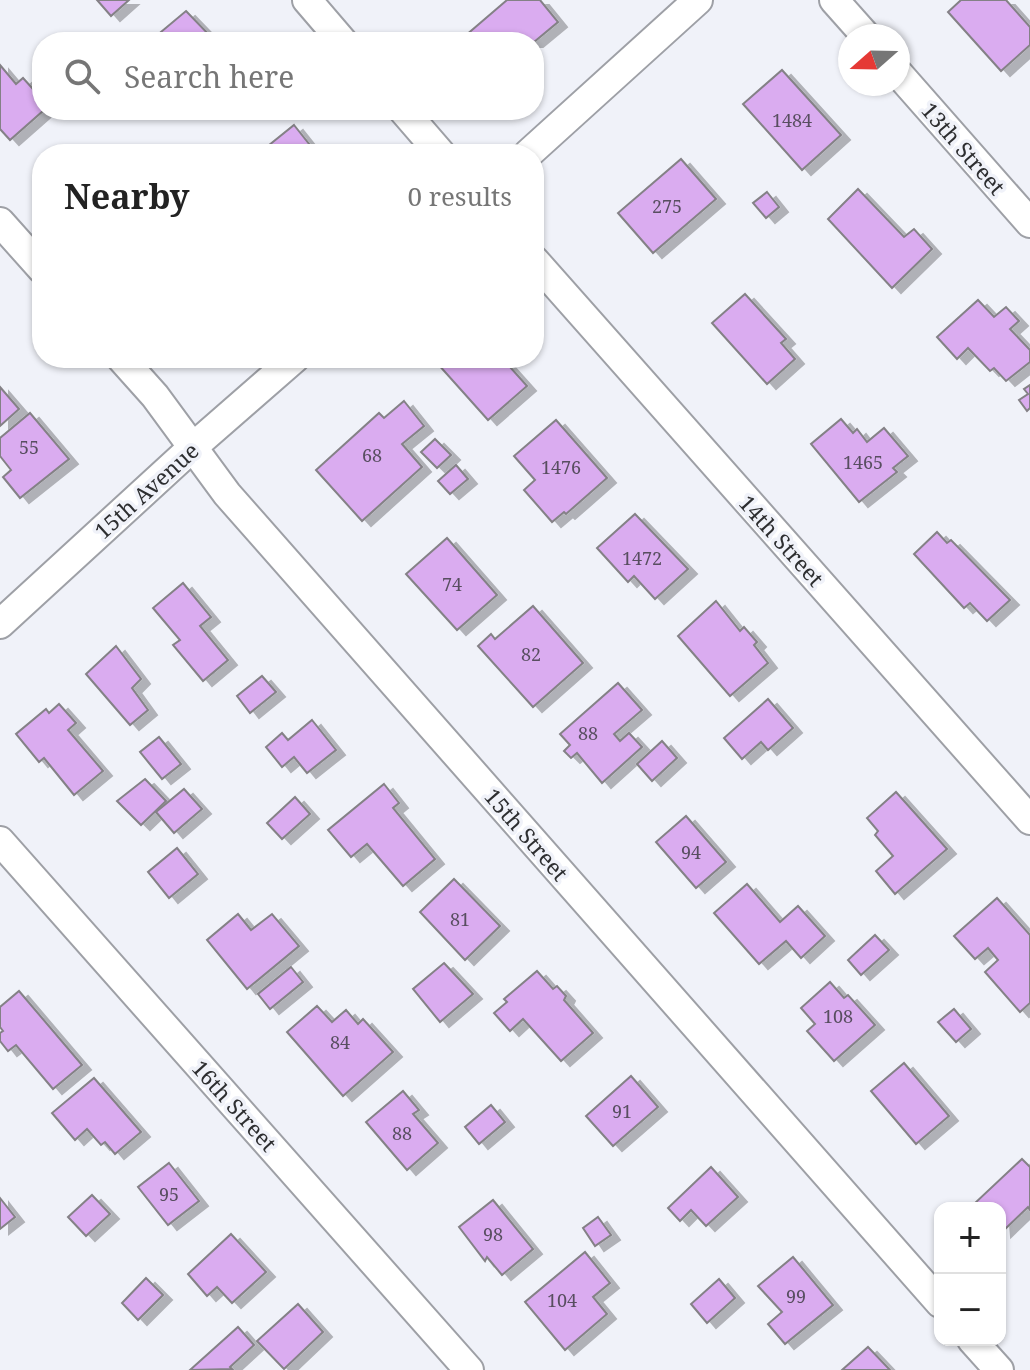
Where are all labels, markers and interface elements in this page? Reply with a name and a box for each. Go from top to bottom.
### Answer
north arrow [838,24,910,96]
search box [32,32,544,120]
icon: search [60,54,104,98]
text: Search here [124,56,294,97]
street label: 13th Street [915,95,1013,201]
house number: 1484 [772,108,812,132]
text: Nearby [64,173,190,219]
text: 0 results [407,178,512,214]
house number: 275 [652,194,682,218]
house number: 55 [19,435,39,459]
street label: 15th Avenue [87,435,205,545]
house number: 68 [362,443,382,467]
house number: 1465 [843,450,883,474]
house number: 1476 [541,455,581,479]
street label: 14th Street [733,488,831,592]
house number: 1472 [622,546,662,570]
house number: 74 [442,572,462,596]
house number: 82 [521,642,541,666]
house number: 88 [578,721,598,745]
street label: 15th Street [478,781,576,887]
house number: 94 [681,840,701,864]
house number: 81 [450,907,470,931]
house number: 108 [823,1004,853,1028]
house number: 84 [330,1030,350,1054]
street label: 16th Street [186,1053,284,1157]
house number: 91 [612,1099,632,1123]
house number: 88 [392,1121,412,1145]
house number: 95 [159,1182,179,1206]
map controls [934,1202,1006,1346]
button: + [934,1202,1006,1274]
house number: 98 [483,1222,503,1246]
button: − [934,1274,1006,1346]
house number: 99 [786,1284,806,1308]
house number: 104 [547,1288,577,1312]

